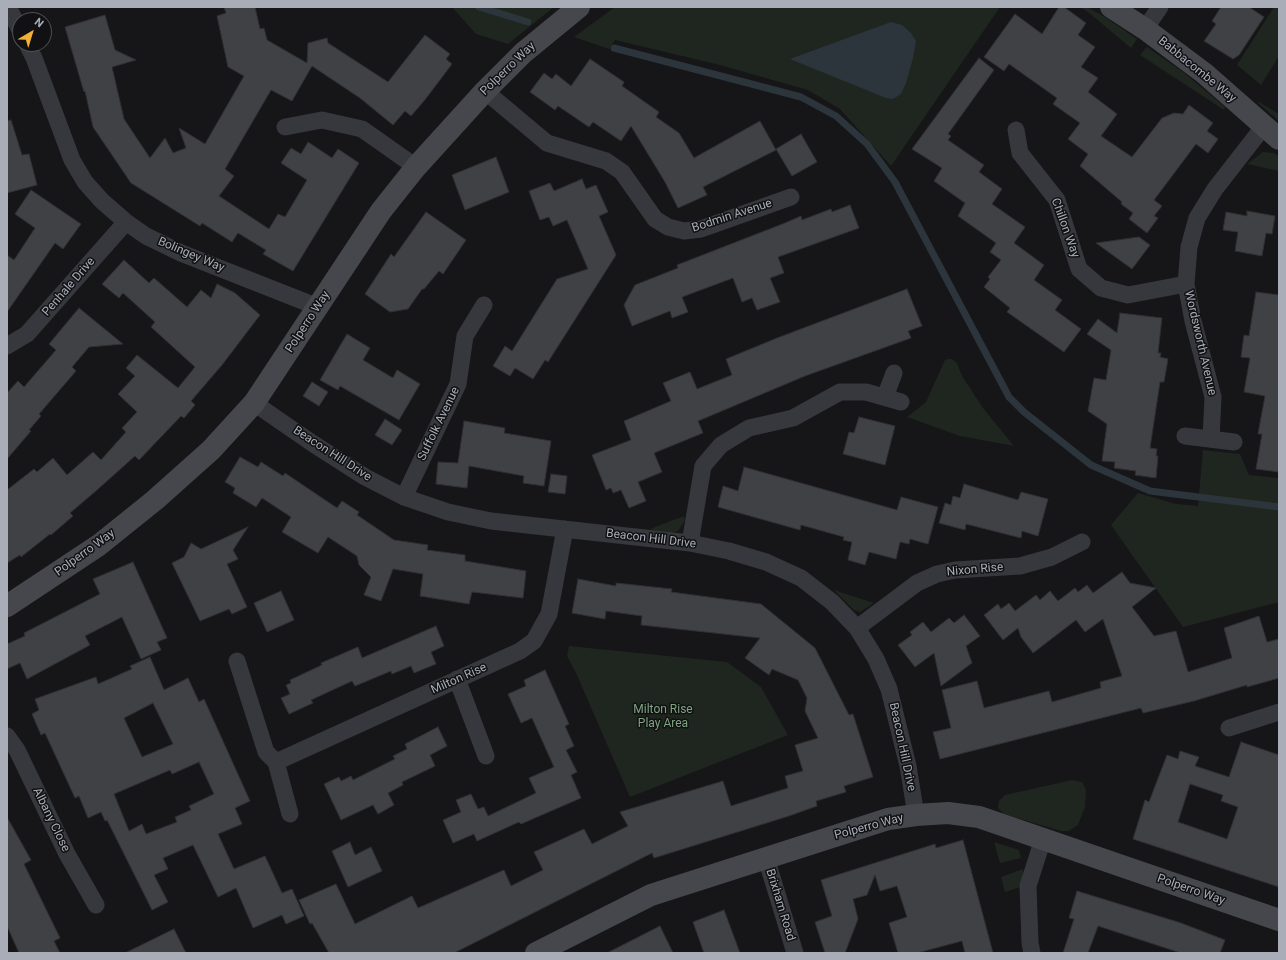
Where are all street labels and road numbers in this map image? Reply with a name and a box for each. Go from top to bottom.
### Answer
street label: Babbacombe Way [1155,34,1239,106]
street label: Polperro Way [478,39,538,99]
street label: Bodmin Avenue [690,196,774,236]
street label: Chillon Way [1048,196,1082,260]
street label: Bolingey Way [155,234,227,276]
street label: Penhale Drive [40,255,98,319]
street label: Polperro Way [283,288,333,356]
street label: Wordsworth Avenue [1181,289,1219,397]
street label: Suffolk Avenue [415,385,463,463]
street label: Beacon Hill Drive [290,423,374,485]
street label: Polperro Way [52,526,118,580]
street label: Beacon Hill Drive [605,526,697,552]
street label: Nixon Rise [946,560,1004,580]
street label: Milton Rise [429,660,489,698]
street label: Beacon Hill Drive [886,701,918,793]
street label: Albany Close [29,786,73,854]
street label: Polperro Way [833,811,905,843]
street label: Brixham Road [762,867,798,943]
street label: Polperro Way [1155,872,1227,908]

